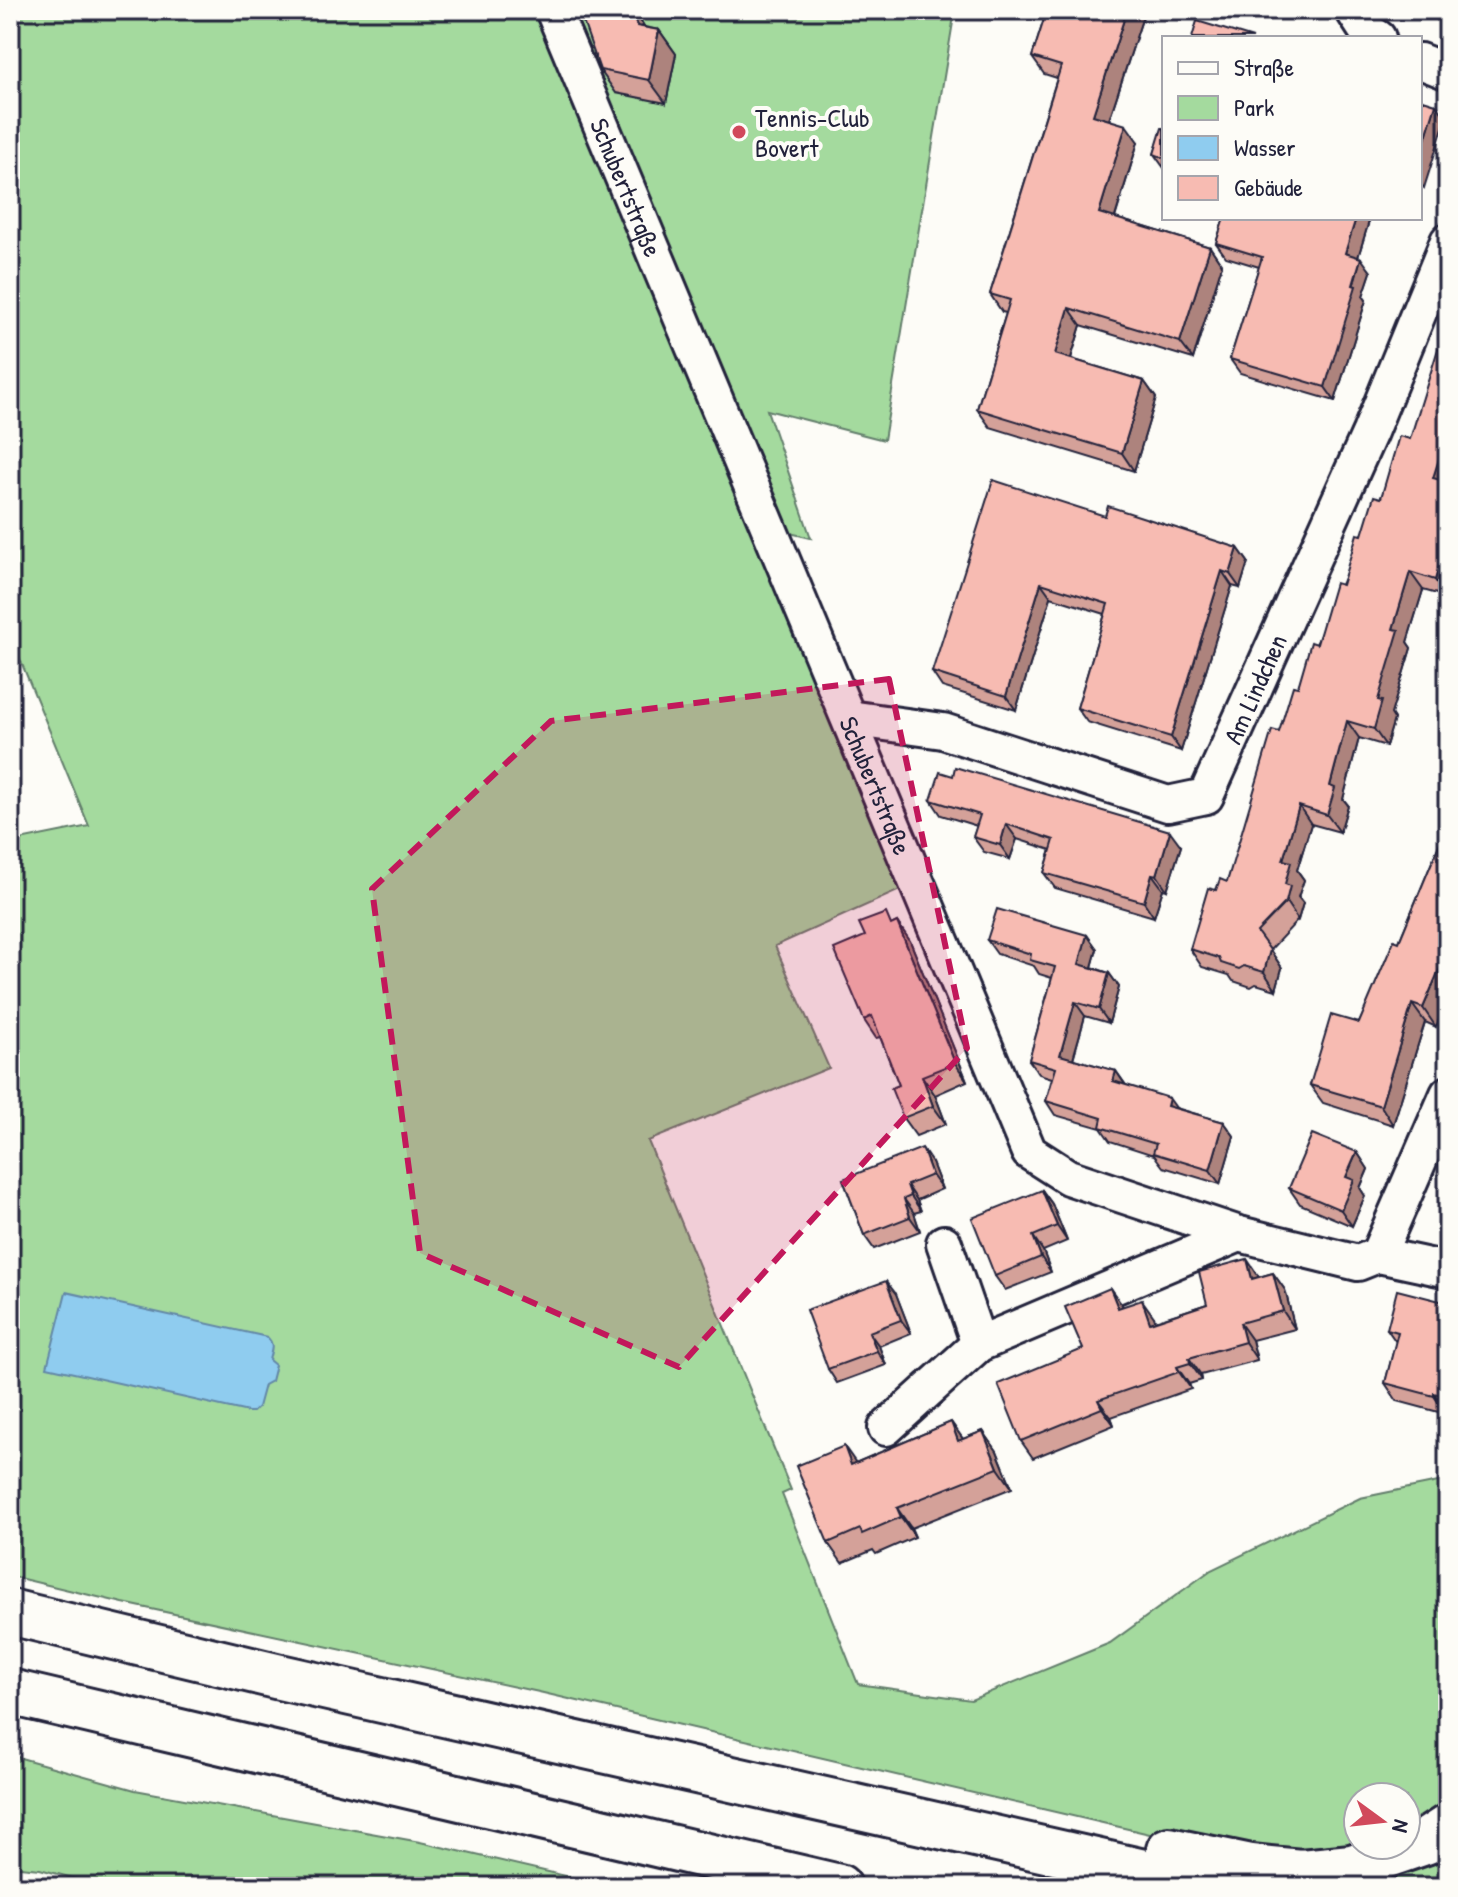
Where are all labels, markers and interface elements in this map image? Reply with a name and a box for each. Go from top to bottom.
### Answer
legend [1162,36,1422,220]
text: Straße [1234,51,1295,83]
text: Park [1234,91,1274,123]
place label: Tennis-Club Bovert [755,100,870,165]
street label: Schubertstraße [582,113,671,262]
marker: Tennis-Club Bovert [730,123,748,141]
text: Wasser [1234,131,1295,163]
text: Gebäude [1234,171,1303,203]
street label: Am Lindchen [1214,628,1294,749]
street label: Schubertstraße [832,711,921,860]
north arrow [1342,1781,1422,1861]
text: N [1385,1817,1417,1836]

